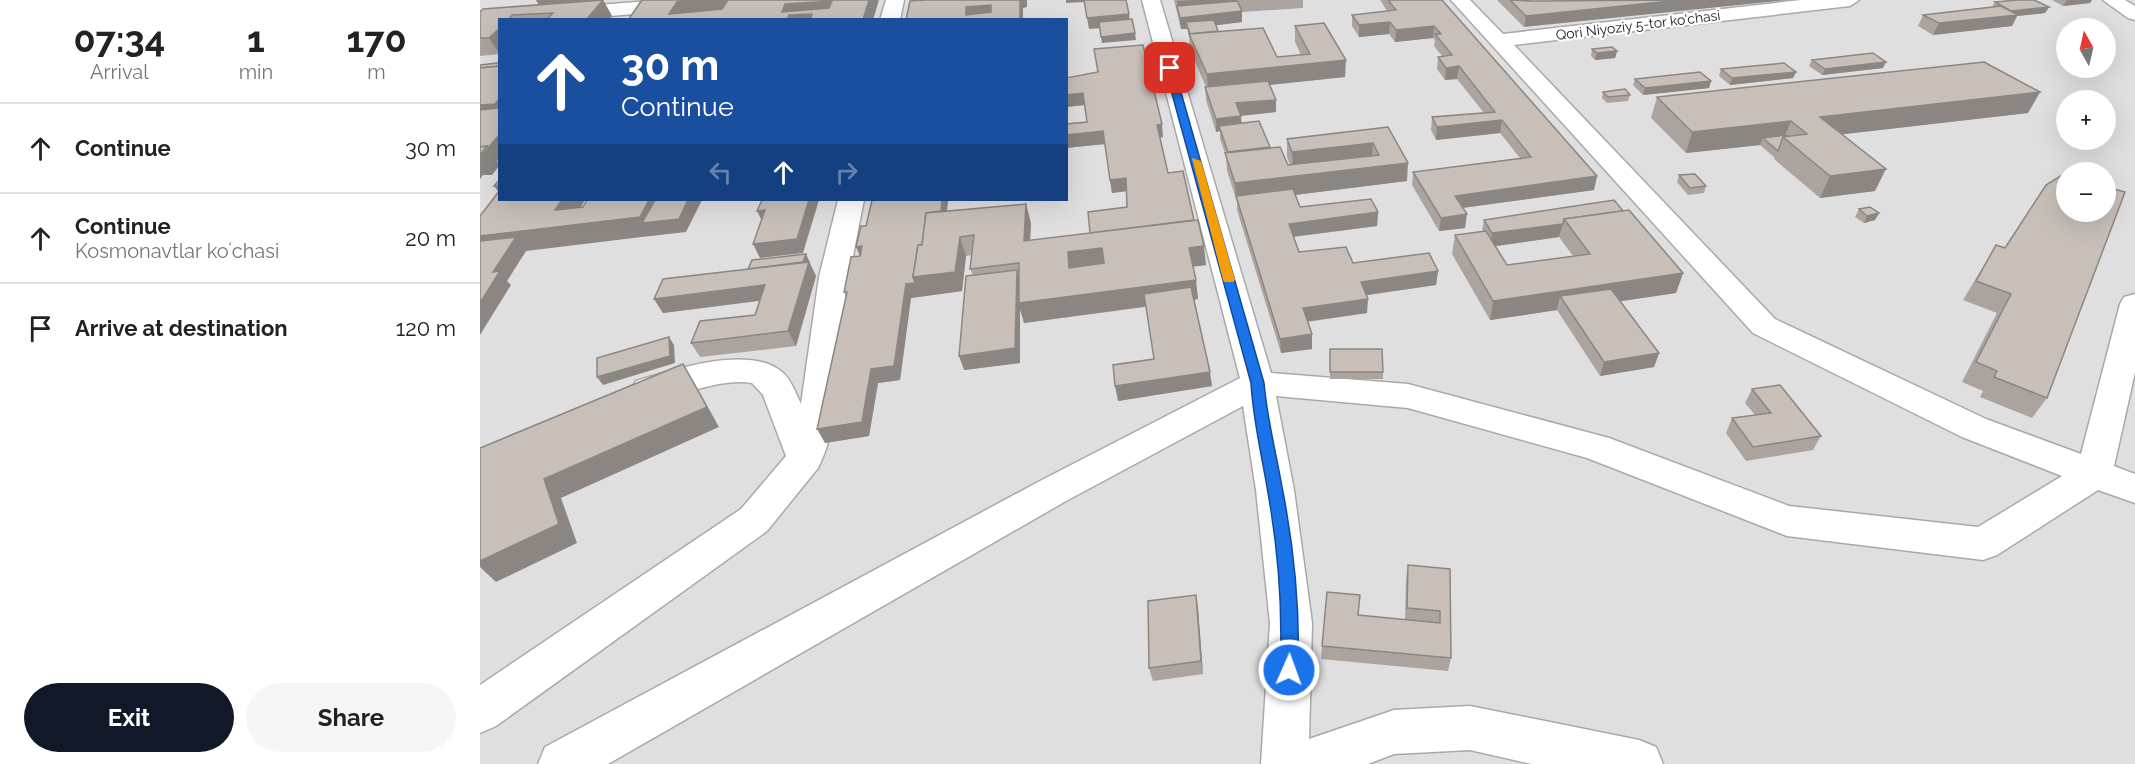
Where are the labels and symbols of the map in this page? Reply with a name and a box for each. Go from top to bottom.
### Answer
street label: Qori Niyoziy 5-tor ko'chasi [1555,7,1721,43]
north arrow [2056,18,2116,78]
pin [1144,42,1195,93]
position arrow [1257,638,1321,702]

